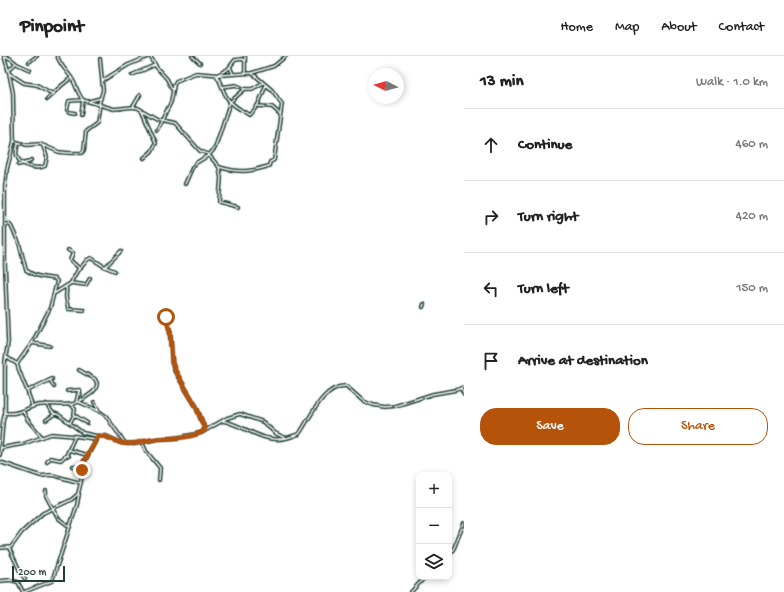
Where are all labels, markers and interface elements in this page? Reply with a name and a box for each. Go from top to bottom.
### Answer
text: Pinpoint [20,16,84,39]
text: Home [561,19,593,36]
text: Map [615,19,639,36]
text: About [661,19,697,36]
text: Contact [719,19,764,36]
north arrow [368,68,404,104]
text: 13 min [480,72,524,92]
text: Walk · 1.0 km [696,75,768,90]
icon: ahead [480,134,502,156]
text: Continue [518,136,572,154]
text: 460 m [736,137,768,152]
icon: right [480,206,502,228]
text: Turn right [518,208,578,226]
text: 420 m [736,209,768,224]
icon: left [480,278,502,300]
text: Turn left [518,280,569,298]
text: 150 m [736,281,768,296]
route start [157,308,175,326]
icon: arrive [480,350,502,372]
text: Arrive at destination [518,352,648,370]
button: Save [480,408,620,445]
button: Share [628,408,768,445]
route end [73,461,91,479]
map controls [416,472,452,580]
button: + [416,472,452,508]
button: − [416,508,452,544]
button: layers [416,544,452,580]
scale bar [12,564,65,583]
text: 200 m [18,567,46,579]

